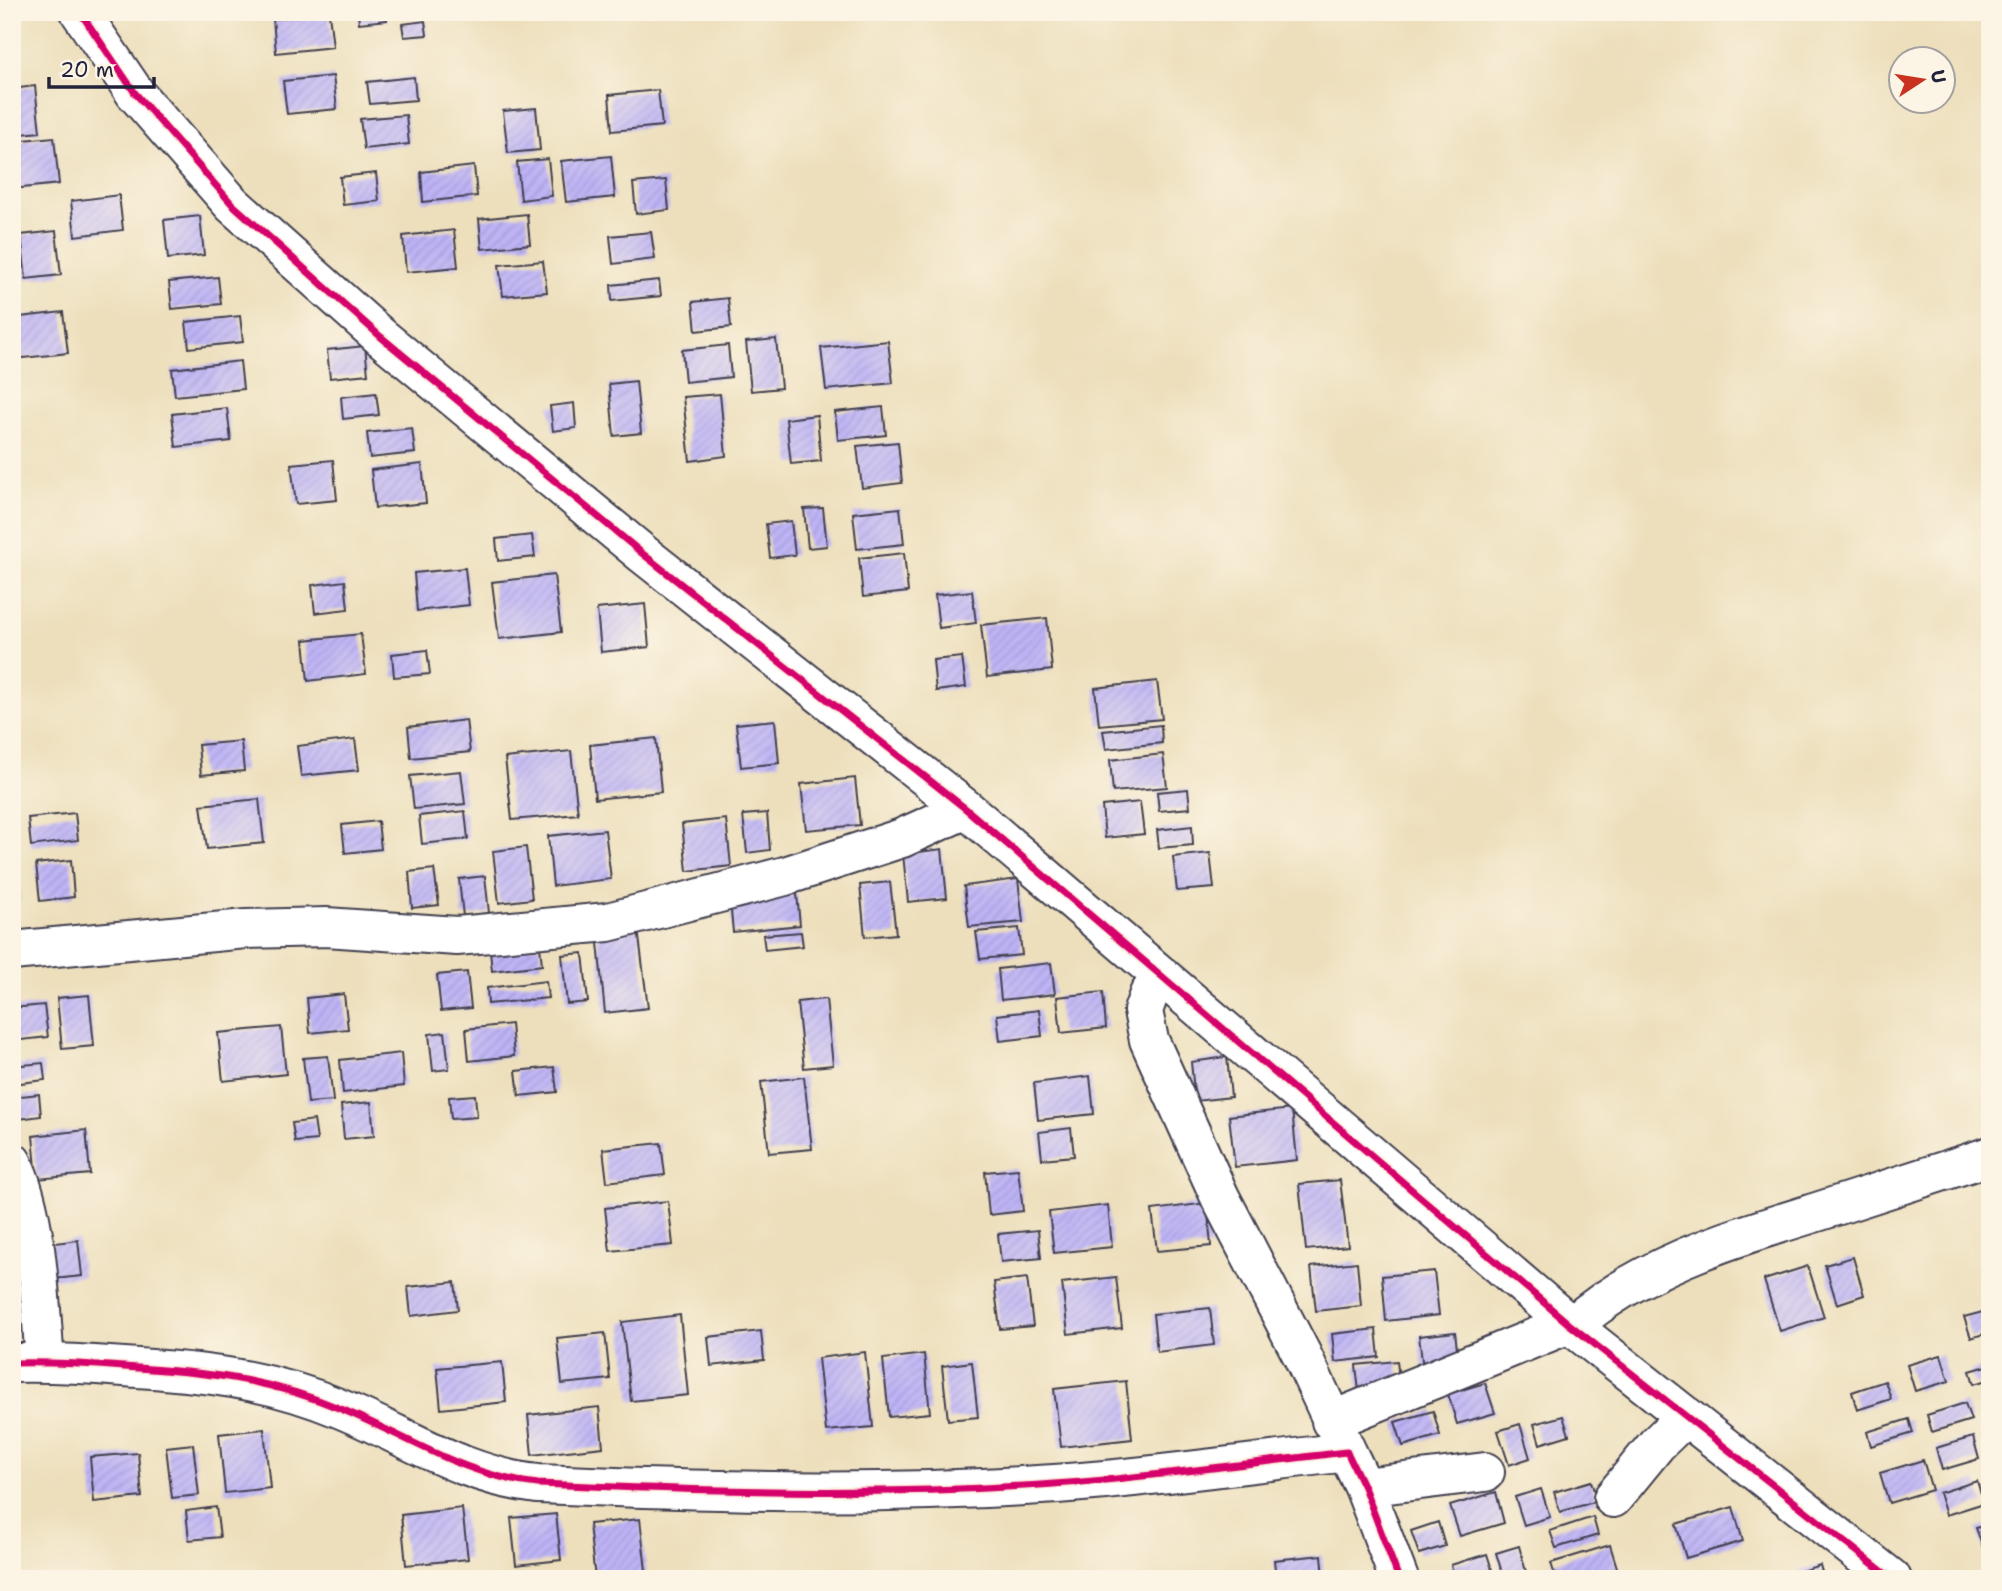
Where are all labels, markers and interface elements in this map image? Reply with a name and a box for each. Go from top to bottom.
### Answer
scale bar [49,46,154,90]
north arrow [1886,46,1956,116]
text: 20 m [60,56,114,84]
text: U [1925,68,1952,86]

